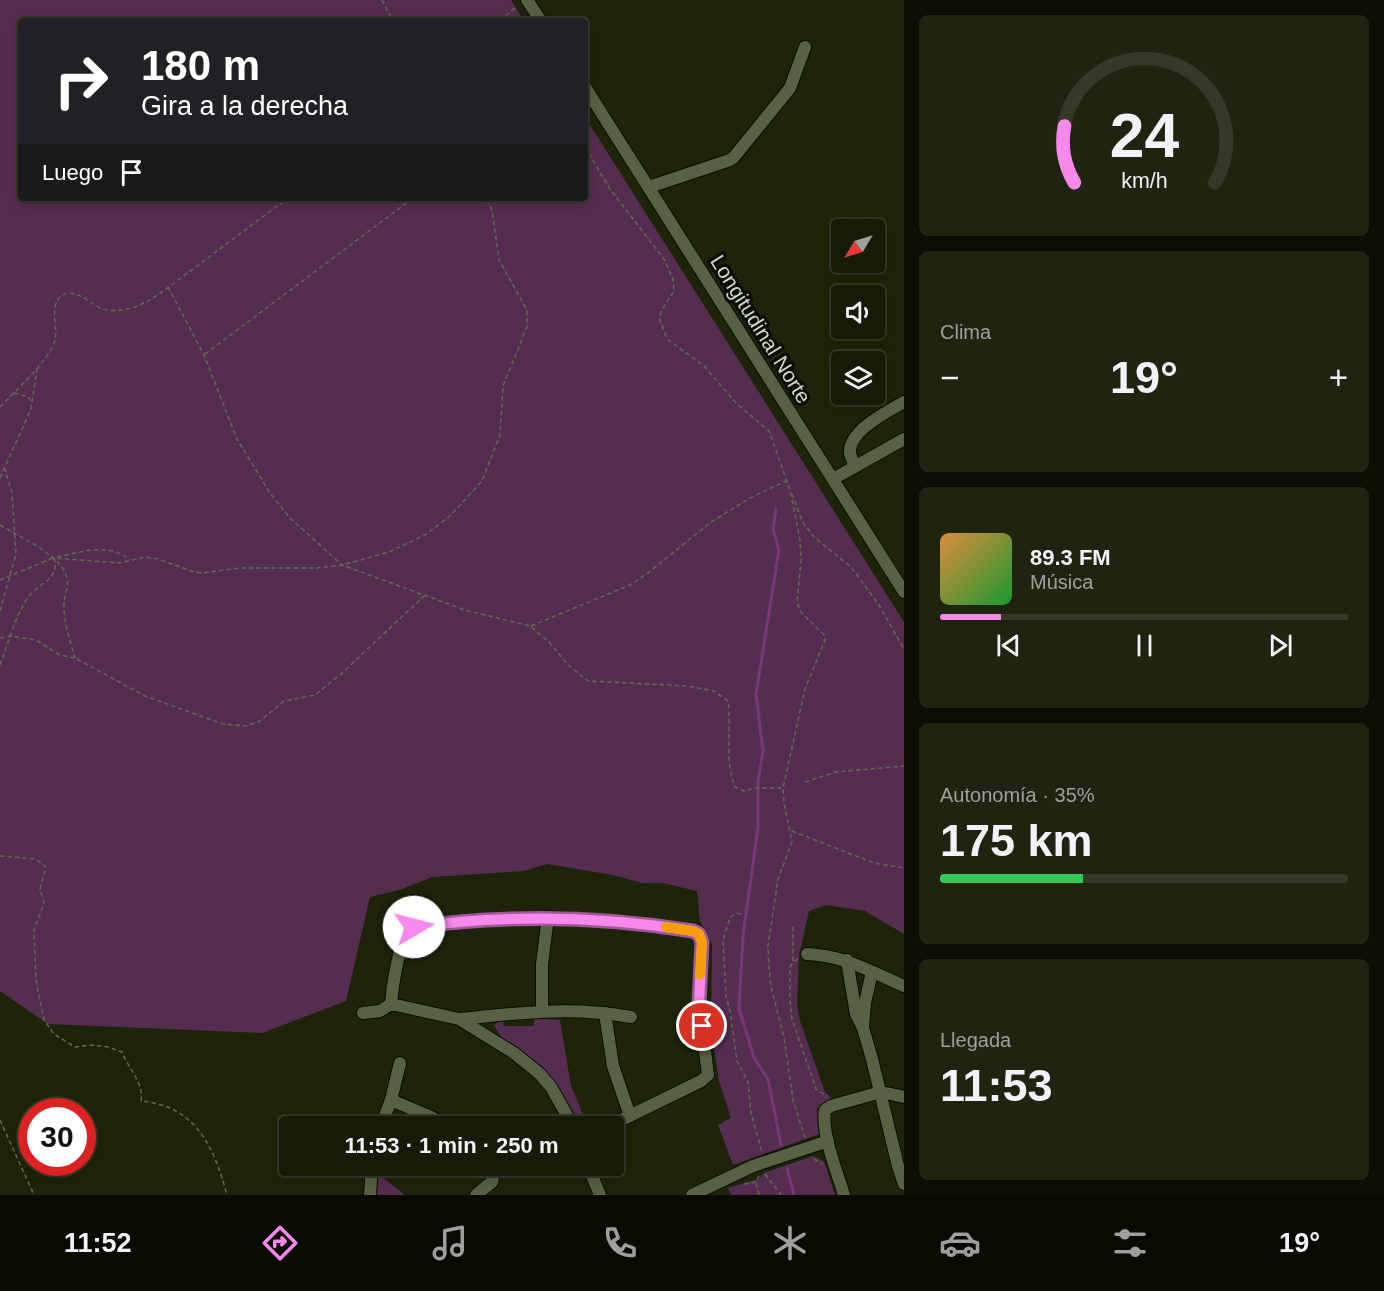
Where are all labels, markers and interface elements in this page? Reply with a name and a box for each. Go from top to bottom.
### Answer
icon: right [42,42,120,120]
text: 180 m [141,42,260,89]
text: Gira a la derecha [141,91,348,121]
text: 24 [1109,101,1179,170]
icon: arrive [115,156,148,189]
text: Luego [42,160,103,185]
text: km/h [1121,169,1167,193]
north arrow [831,219,885,273]
map controls [831,219,885,405]
street label: Longitudinal Norte [706,251,816,407]
button: sound [831,285,885,339]
text: Clima [940,321,991,343]
button: layers [831,351,885,405]
text: 19° [1110,352,1178,403]
text: − [940,359,959,396]
text: + [1329,359,1348,396]
text: 89.3 FM [1030,545,1111,570]
text: Música [1030,571,1093,593]
icon: previous [992,629,1025,662]
icon: pause [1128,629,1161,662]
icon: next [1264,629,1297,662]
text: Autonomía · 35% [940,784,1095,806]
text: 175 km [940,815,1093,866]
position arrow [382,895,446,959]
pin [676,1000,727,1051]
icon: arrive [685,1009,718,1042]
text: Llegada [940,1029,1011,1051]
text: 11:53 [940,1060,1053,1111]
speed limit sign: 30 [18,1098,96,1176]
text: 11:53 · 1 min · 250 m [345,1133,559,1158]
icon: directions [259,1222,301,1264]
icon: music [429,1222,471,1264]
icon: phone [599,1222,641,1264]
icon: climate [769,1222,811,1264]
icon: car [939,1222,981,1264]
icon: filters [1109,1222,1151,1264]
text: 11:52 [64,1228,132,1258]
text: 19° [1279,1228,1320,1258]

